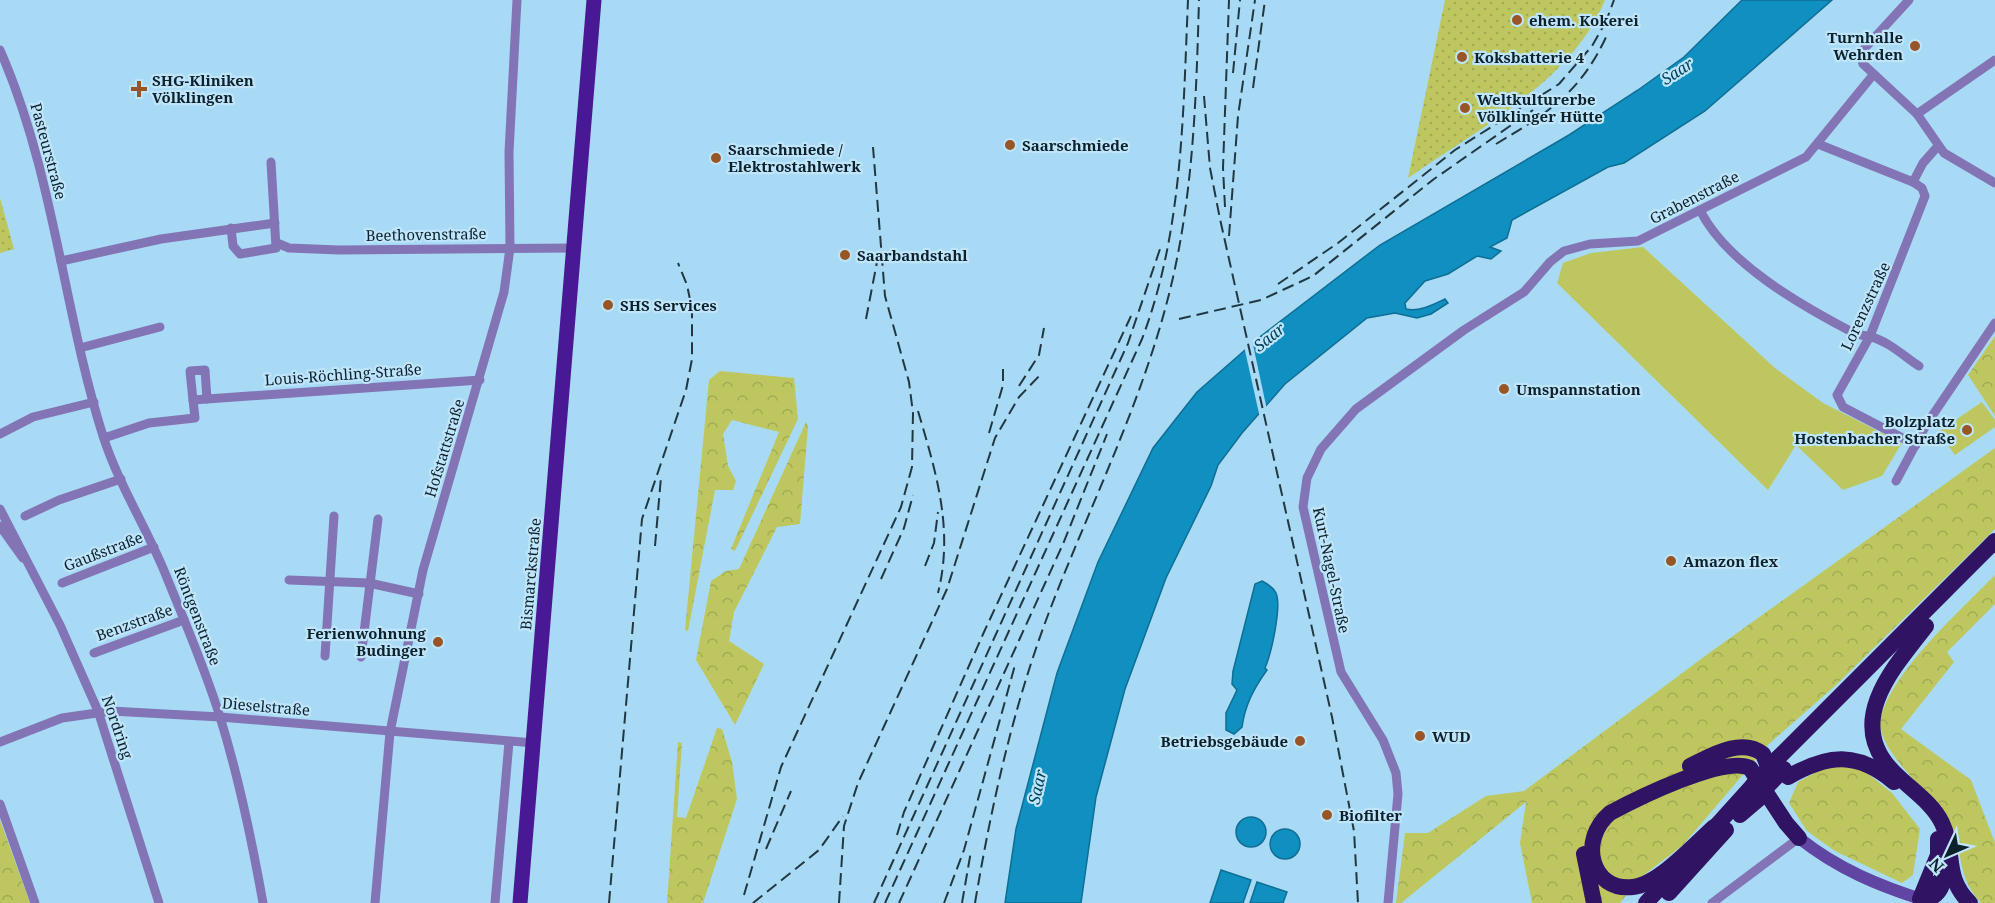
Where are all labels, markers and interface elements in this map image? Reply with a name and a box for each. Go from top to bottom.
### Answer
place label: ehem. Kokerei [1529,10,1639,30]
marker: ehem. Kokerei [1510,13,1524,27]
place label: Turnhalle Wehrden [1827,27,1903,64]
marker: Turnhalle Wehrden [1908,39,1922,53]
place label: Koksbatterie 4 [1474,47,1585,67]
marker: Koksbatterie 4 [1455,50,1469,64]
water label: Saar [1656,52,1698,90]
place label: SHG-Kliniken Völklingen [152,70,254,107]
marker: SHG-Kliniken Völklingen [130,80,148,98]
place label: Weltkulturerbe Völklinger Hütte [1477,89,1603,126]
street label: Pasteurstraße [27,101,71,201]
marker: Weltkulturerbe Völklinger Hütte [1458,101,1472,115]
place label: Saarschmiede [1022,135,1129,155]
marker: Saarschmiede [1003,138,1017,152]
place label: Saarschmiede / Elektrostahlwerk [728,139,861,176]
marker: Saarschmiede / Elektrostahlwerk [709,151,723,165]
street label: Grabenstraße [1646,166,1742,228]
street label: Beethovenstraße [365,223,487,245]
place label: Saarbandstahl [857,245,968,265]
marker: Saarbandstahl [838,248,852,262]
street label: Lorenzstraße [1836,259,1894,353]
place label: SHS Services [620,295,717,315]
marker: SHS Services [601,298,615,312]
water label: Saar [1249,317,1290,356]
street label: Louis-Röchling-Straße [264,359,422,389]
place label: Umspannstation [1516,379,1641,399]
marker: Umspannstation [1497,382,1511,396]
street label: Hofstattstraße [420,396,468,500]
place label: Bolzplatz Hostenbacher Straße [1794,411,1955,448]
marker: Bolzplatz Hostenbacher Straße [1960,423,1974,437]
street label: Kurt-Nagel-Straße [1309,505,1355,635]
street label: Bismarckstraße [515,517,545,631]
street label: Gaußstraße [60,527,146,575]
place label: Amazon flex [1683,551,1779,571]
marker: Amazon flex [1664,554,1678,568]
street label: Röntgenstraße [170,564,226,668]
street label: Benzstraße [93,599,175,645]
place label: Ferienwohnung Budinger [307,623,427,660]
marker: Ferienwohnung Budinger [431,635,445,649]
street label: Dieselstraße [221,692,311,720]
street label: Nordring [98,693,138,761]
place label: WUD [1432,726,1471,746]
marker: WUD [1413,729,1427,743]
place label: Betriebsgebäude [1161,731,1288,751]
marker: Betriebsgebäude [1293,734,1307,748]
water label: Saar [1023,767,1051,806]
place label: Biofilter [1339,805,1402,825]
marker: Biofilter [1320,808,1334,822]
north arrow [1917,825,1977,885]
text: N [1924,853,1949,878]

